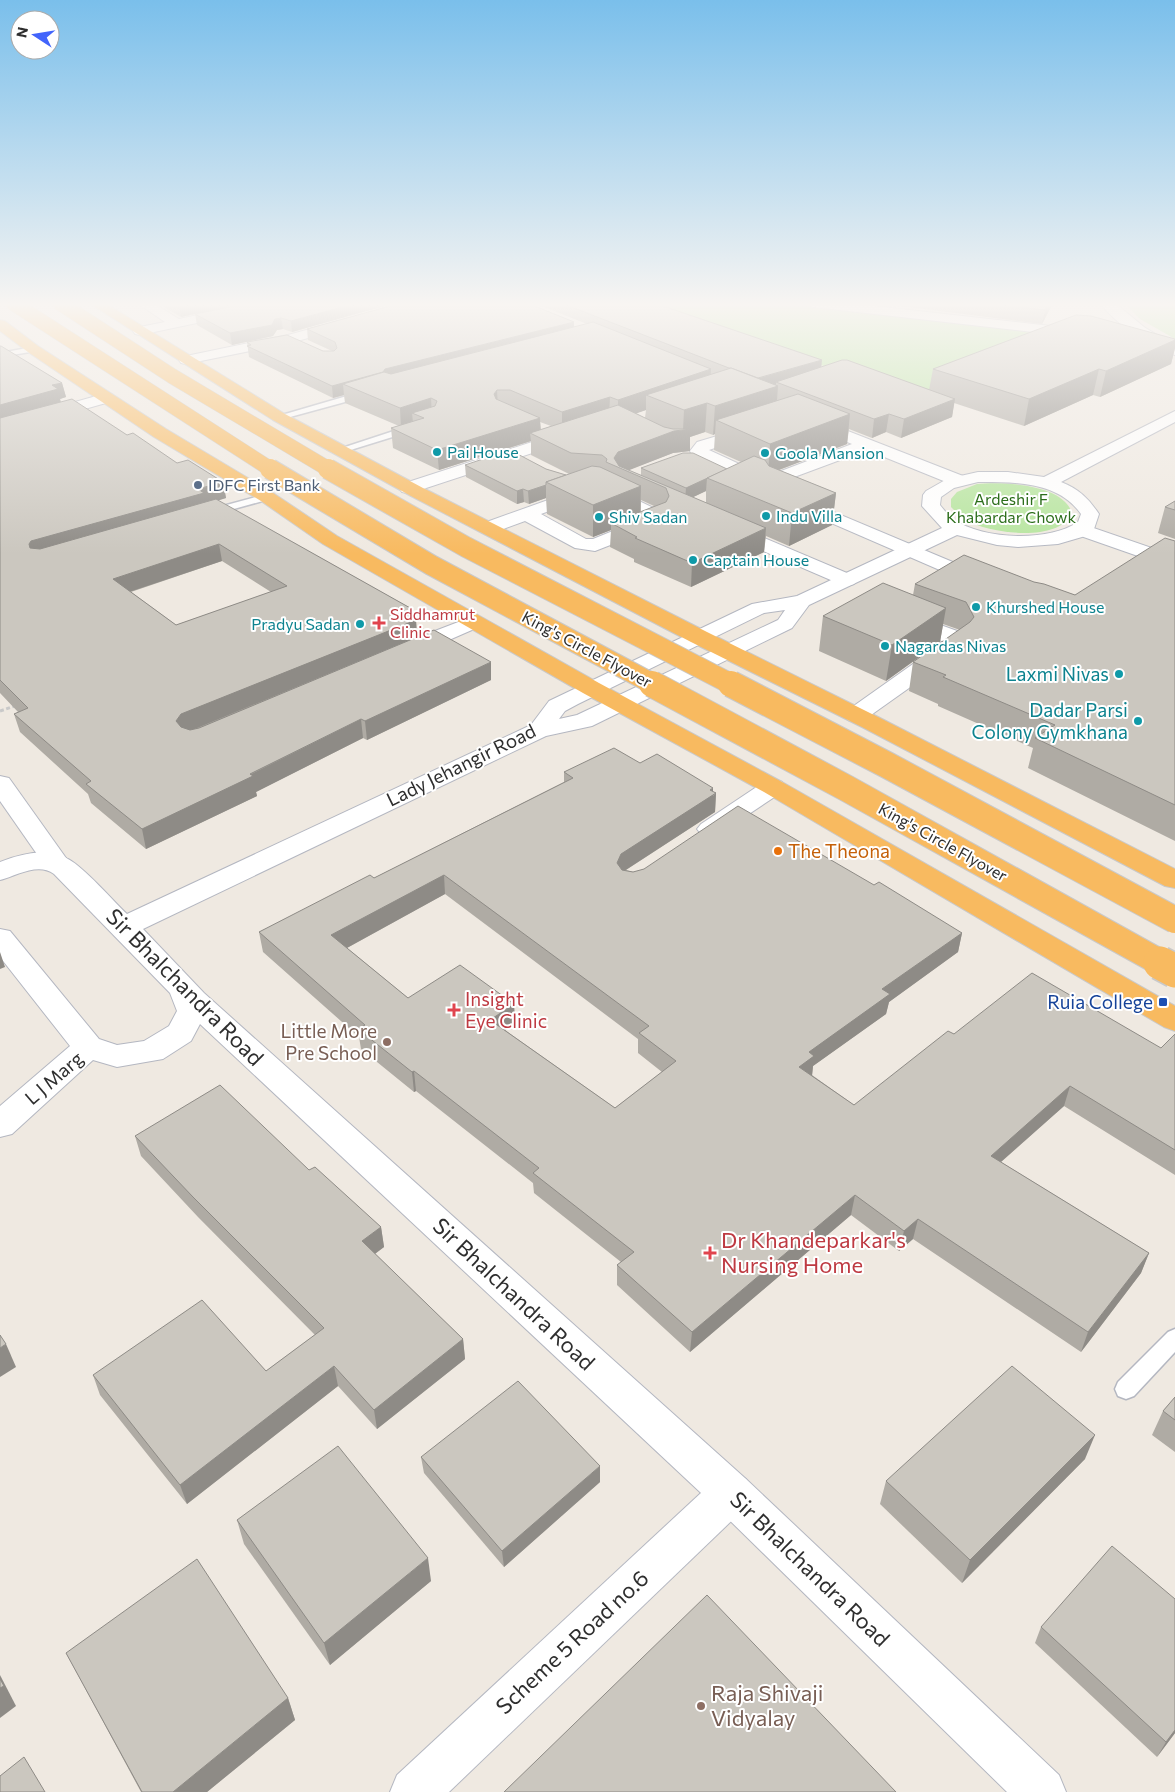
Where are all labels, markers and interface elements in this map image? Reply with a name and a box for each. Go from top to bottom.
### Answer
north arrow [10,10,60,60]
text: N [12,25,31,39]
place label: Pai House [447,442,519,461]
place label: Goola Mansion [775,443,884,462]
marker: Pai House [431,446,443,458]
marker: Goola Mansion [759,447,771,459]
place label: IDFC First Bank [208,475,321,494]
marker: IDFC First Bank [192,479,204,491]
park label: Ardeshir F Khabardar Chowk [946,489,1076,526]
place label: Indu Villa [776,506,842,525]
place label: Shiv Sadan [609,507,687,526]
marker: Indu Villa [760,510,772,522]
marker: Shiv Sadan [593,511,605,523]
place label: Captain House [703,550,809,569]
marker: Captain House [687,554,699,566]
place label: Khurshed House [986,597,1104,616]
marker: Khurshed House [970,601,982,613]
place label: Siddhamrut Clinic [390,604,476,641]
street label: King's Circle Flyover [519,606,656,691]
place label: Pradyu Sadan [251,614,350,633]
marker: Siddhamrut Clinic [372,616,386,630]
marker: Pradyu Sadan [354,618,366,630]
place label: Nagardas Nivas [895,636,1006,655]
marker: Nagardas Nivas [879,640,891,652]
place label: Laxmi Nivas [1006,662,1109,685]
marker: Laxmi Nivas [1113,668,1125,680]
place label: Dadar Parsi Colony Gymkhana [971,698,1128,743]
marker: Dadar Parsi Colony Gymkhana [1132,715,1144,727]
street label: Lady Jehangir Road [382,718,539,811]
street label: King's Circle Flyover [876,798,1011,885]
place label: The Theona [788,839,890,862]
marker: The Theona [772,845,784,857]
street label: Sir Bhalchandra Road [101,902,270,1071]
place label: Insight Eye Clinic [465,987,547,1032]
place label: Ruia College [1047,990,1153,1013]
marker: Ruia College [1157,996,1169,1008]
marker: Insight Eye Clinic [447,1003,461,1017]
place label: Little More Pre School [280,1019,377,1064]
marker: Little More Pre School [381,1036,393,1048]
street label: L J Marg [20,1046,87,1109]
street label: Sir Bhalchandra Road [428,1212,601,1376]
place label: Dr Khandeparkar's Nursing Home [721,1226,906,1278]
marker: Dr Khandeparkar's Nursing Home [703,1246,717,1260]
street label: Sir Bhalchandra Road [725,1485,896,1652]
street label: Scheme 5 Road no.6 [490,1564,654,1719]
place label: Raja Shivaji Vidyalay [711,1679,824,1731]
marker: Raja Shivaji Vidyalay [695,1700,707,1712]

